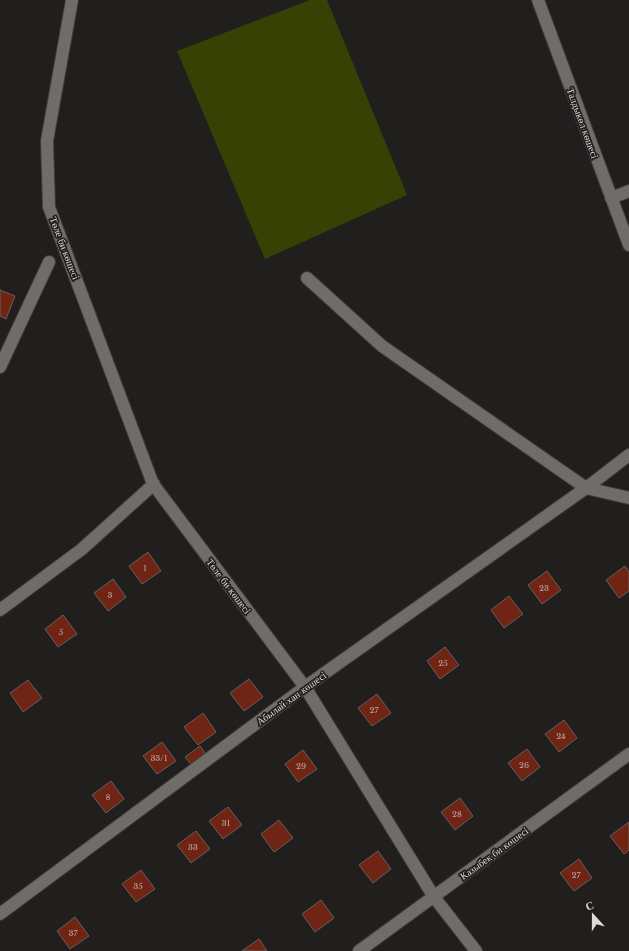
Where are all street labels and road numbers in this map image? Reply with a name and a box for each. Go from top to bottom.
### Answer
street label: Талдыкөл көшесі [564,86,601,161]
street label: Төле би көшесі [47,215,83,282]
street label: Төле би көшесі [203,556,254,617]
street label: Абылай хан көшесі [254,669,329,728]
street label: Казыбек би көшесі [457,824,531,883]

